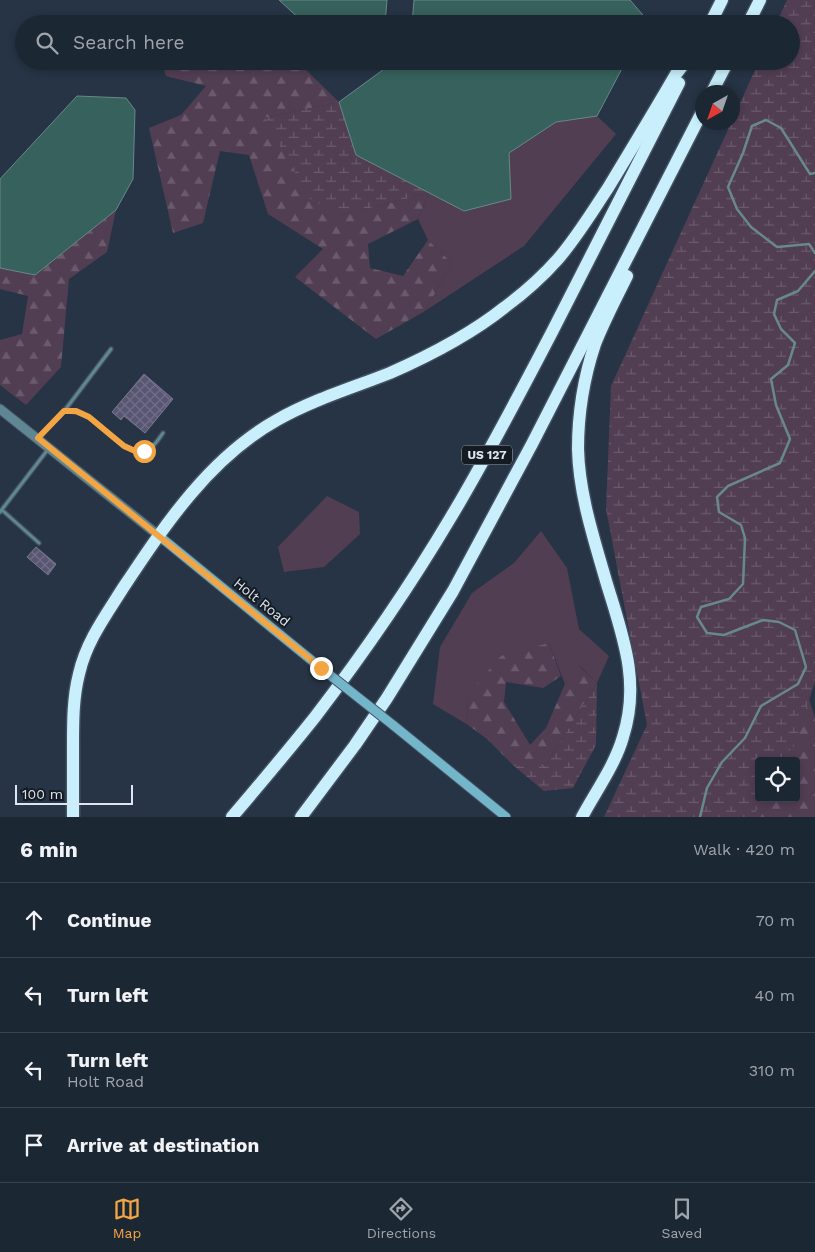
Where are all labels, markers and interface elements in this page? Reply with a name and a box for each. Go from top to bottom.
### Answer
search box [15,15,800,70]
icon: search [33,29,61,57]
text: Search here [73,31,184,54]
north arrow [695,85,740,130]
route start [133,440,156,463]
road number: US 127 [462,446,512,464]
street label: Holt Road [231,575,293,629]
route end [310,657,333,680]
map controls [755,757,800,802]
button: locate [755,757,800,802]
scale bar [15,782,132,805]
text: 100 m [22,786,63,802]
text: 6 min [20,837,78,862]
text: Walk · 420 m [693,840,795,859]
icon: ahead [20,906,48,934]
text: Continue [67,909,151,932]
text: 70 m [756,911,795,930]
icon: left [20,981,48,1009]
text: Turn left [67,984,148,1007]
text: 40 m [755,986,795,1005]
text: Turn left [67,1049,148,1072]
icon: left [20,1056,48,1084]
text: 310 m [749,1061,795,1080]
text: Holt Road [67,1072,144,1091]
icon: arrive [20,1131,48,1159]
text: Arrive at destination [67,1134,259,1157]
tab: Map [113,1195,141,1241]
tab: Directions [367,1195,436,1241]
tab: Saved [662,1195,702,1241]

